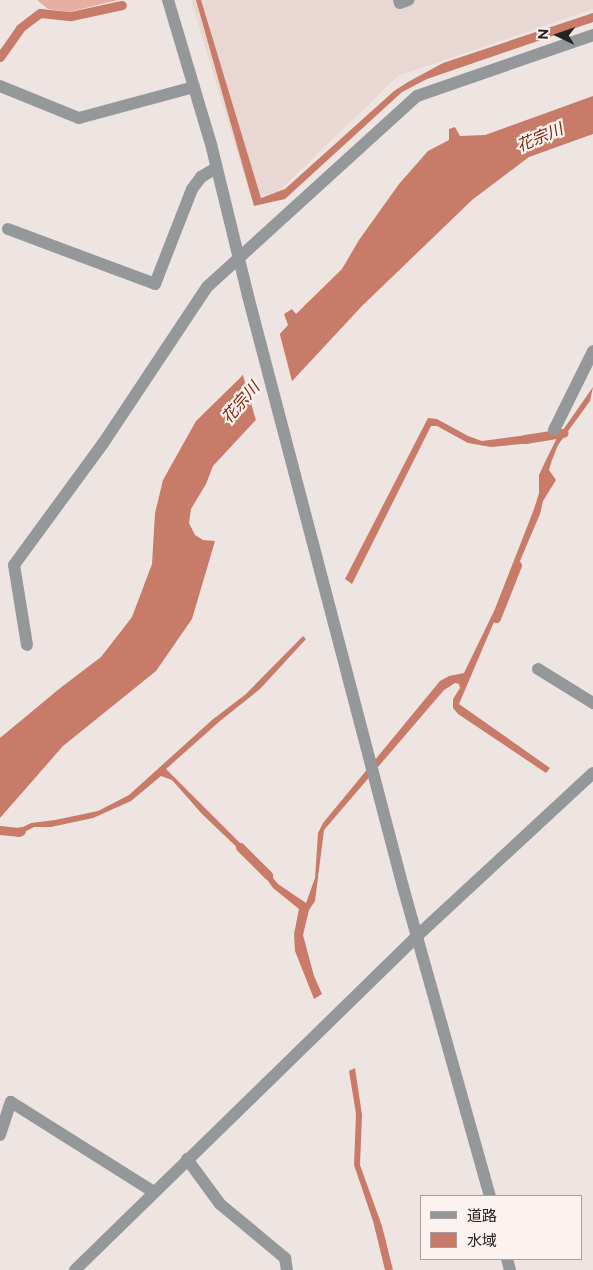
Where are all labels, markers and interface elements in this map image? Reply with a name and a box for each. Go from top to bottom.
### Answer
north arrow [533,10,583,60]
text: N [535,28,551,40]
water label: 花宗川 [514,120,566,156]
water label: 花宗川 [218,379,264,427]
legend [420,1195,583,1260]
text: 道路 [467,1207,497,1225]
text: 水域 [467,1232,497,1250]

